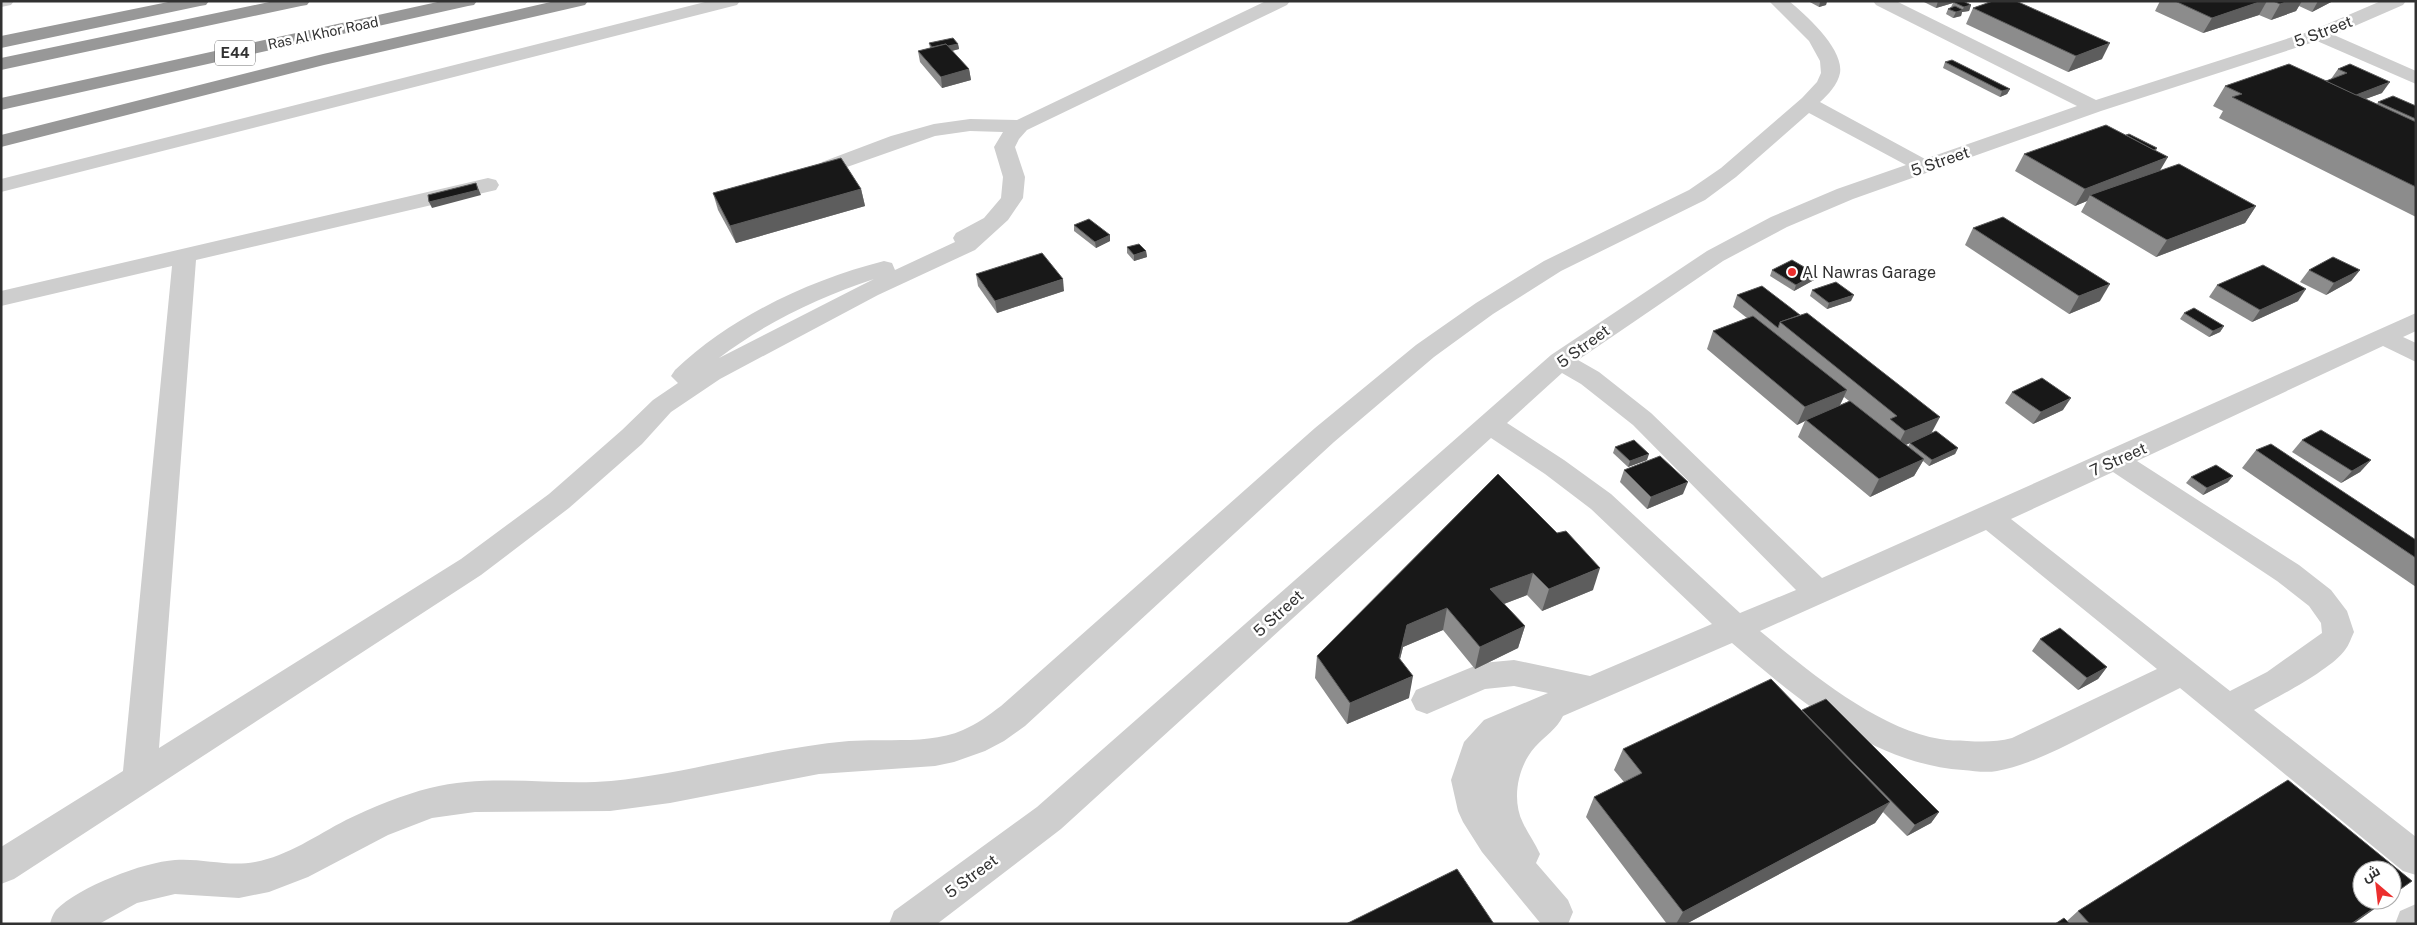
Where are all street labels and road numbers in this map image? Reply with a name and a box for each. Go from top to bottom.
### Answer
street label: 5 Street [2291,12,2355,51]
street label: Ras Al Khor Road [266,13,380,53]
road number: E44 [215,40,255,66]
street label: 5 Street [1908,143,1972,180]
street label: 5 Street [1553,321,1614,372]
street label: 7 Street [2087,439,2150,480]
street label: 5 Street [1249,586,1307,641]
street label: 5 Street [941,850,1001,902]

